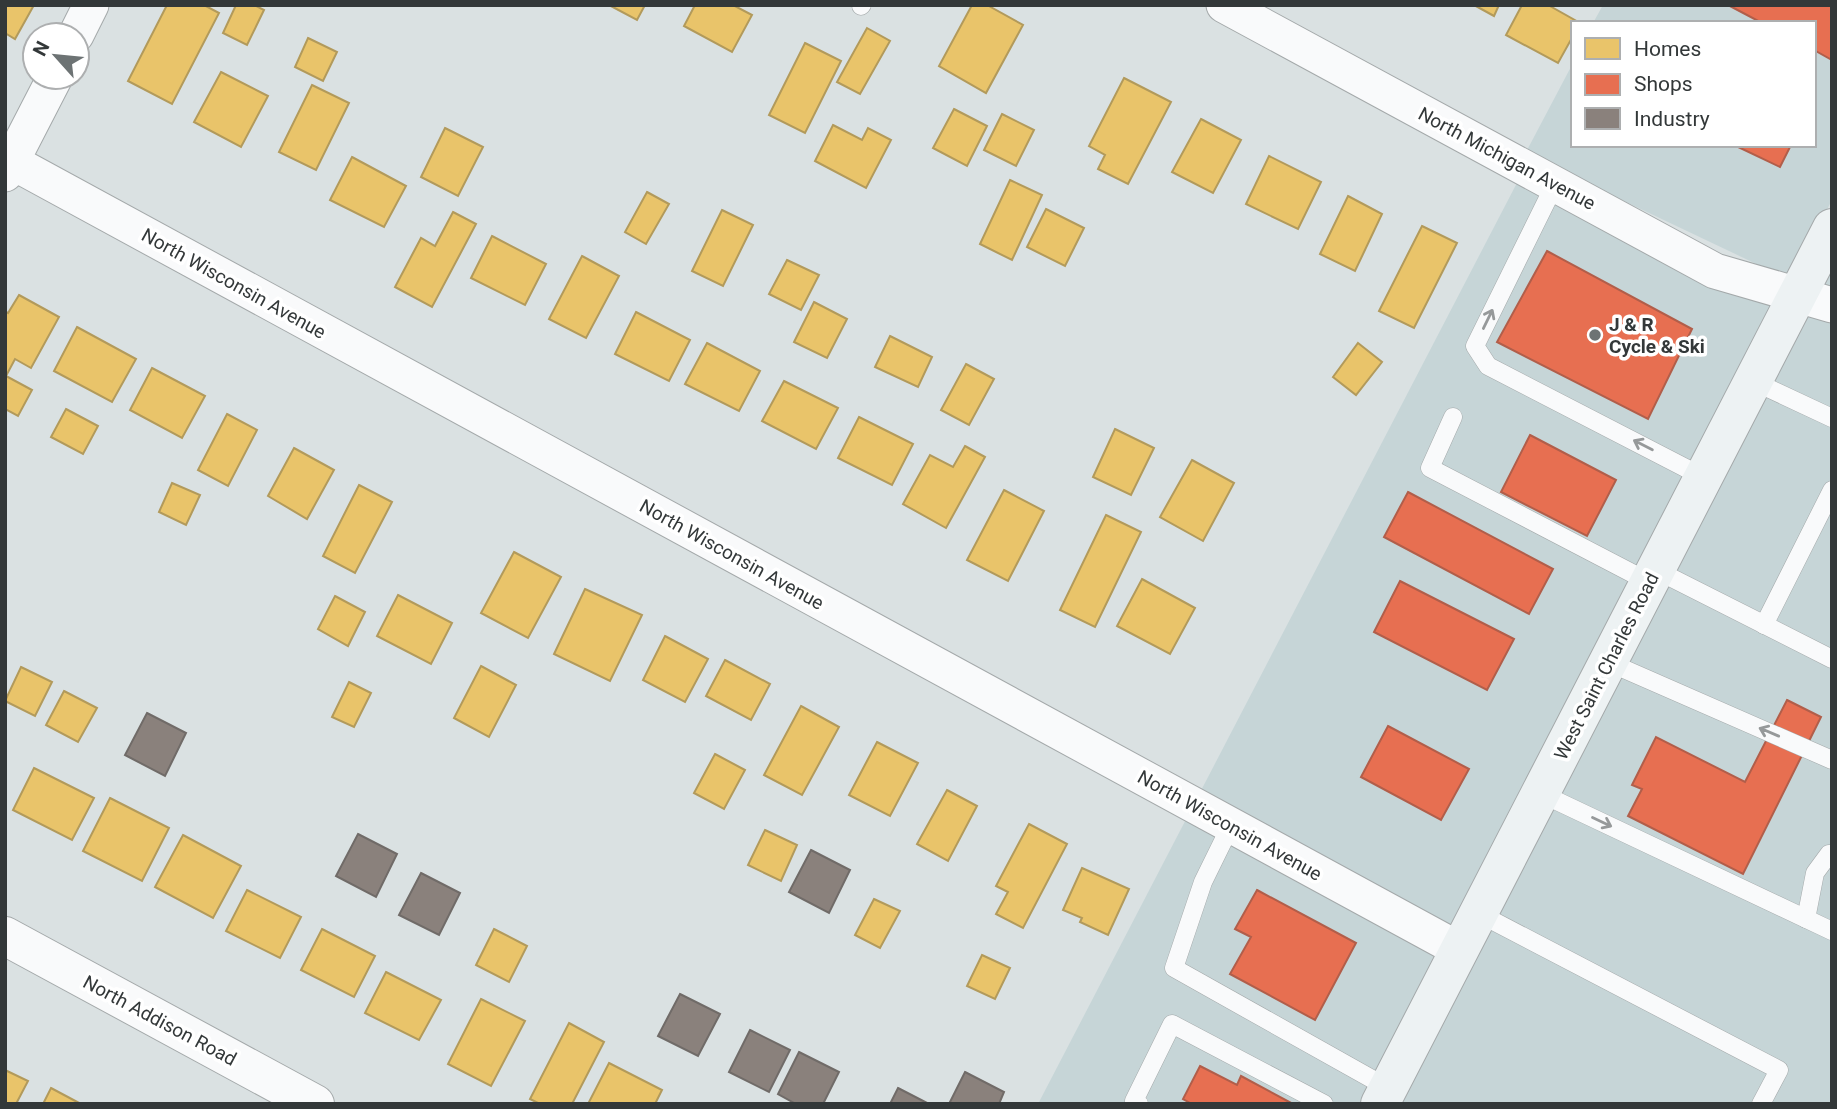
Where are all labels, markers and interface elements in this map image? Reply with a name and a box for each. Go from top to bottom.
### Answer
north arrow [21,21,91,91]
legend [1571,21,1816,147]
text: N [28,37,55,60]
text: Homes [1634,37,1701,61]
text: Shops [1634,72,1693,96]
street label: North Michigan Avenue [1414,102,1599,215]
text: Industry [1634,107,1710,131]
street label: North Wisconsin Avenue [138,223,330,344]
one-way arrow [1482,309,1496,330]
place label: J & R Cycle & Ski [1609,313,1705,358]
marker: J & R Cycle & Ski [1587,327,1603,343]
one-way arrow [1633,438,1654,452]
street label: North Wisconsin Avenue [636,494,828,615]
street label: West Saint Charles Road [1549,569,1664,764]
one-way arrow [1759,725,1780,738]
street label: North Wisconsin Avenue [1134,765,1326,886]
one-way arrow [1591,816,1612,829]
street label: North Addison Road [79,970,240,1071]

